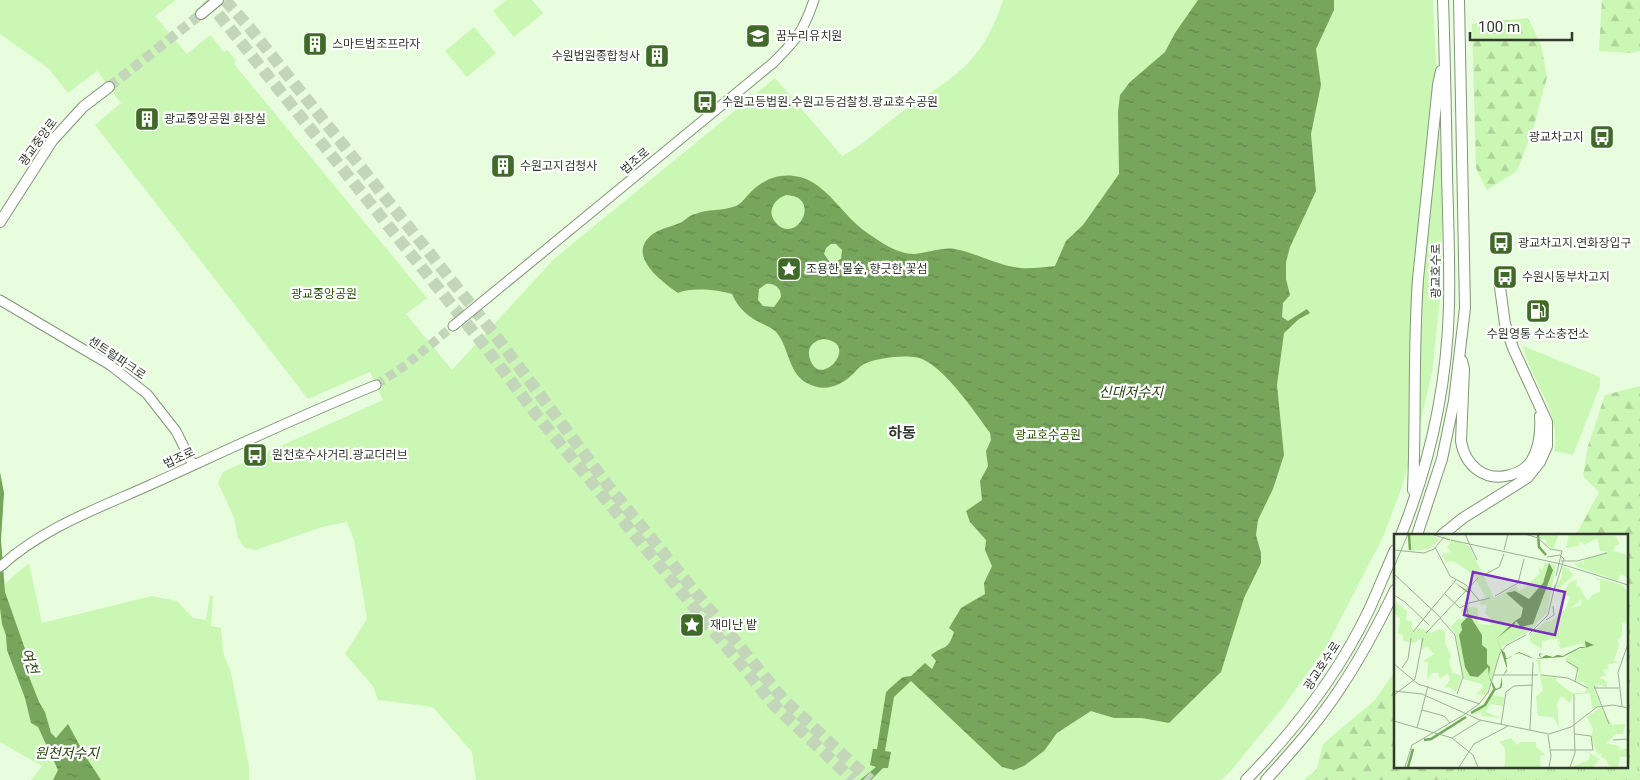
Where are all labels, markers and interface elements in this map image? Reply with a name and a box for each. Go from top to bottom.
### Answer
scale bar [1470,10,1572,42]
text: 100 m [1478,18,1520,36]
school or university icon: 꿈누리유치원 [745,23,771,49]
place label: 꿈누리유치원 [776,29,842,43]
building icon: 스마트법조프라자 [302,31,328,57]
place label: 스마트법조프라자 [332,37,420,51]
building icon: 수원법원종합청사 [644,43,670,69]
place label: 수원법원종합청사 [552,49,640,63]
bus stop icon: 수원고등법원.수원고등검찰청.광교호수공원 [692,89,718,115]
place label: 수원고등법원.수원고등검찰청.광교호수공원 [722,95,938,109]
building icon: 광교중앙공원 화장실 [134,106,160,132]
place label: 광교중앙공원 화장실 [164,112,266,126]
street label: 광교중앙로 [16,116,60,168]
bus stop icon: 광교차고지 [1589,124,1615,150]
place label: 광교차고지 [1529,130,1584,144]
street label: 법조로 [618,145,652,177]
building icon: 수원고지검청사 [490,153,516,179]
place label: 수원고지검청사 [520,159,597,173]
bus stop icon: 광교차고지.연화장입구 [1488,230,1514,256]
place label: 광교차고지.연화장입구 [1518,236,1632,250]
street label: 광교호수로 [1429,243,1443,299]
place icon: 조용한 물숲, 향긋한 꽃섬 [776,256,802,282]
place label: 조용한 물숲, 향긋한 꽃섬 [806,262,928,276]
bus stop icon: 수원시동부차고지 [1492,264,1518,290]
place label: 수원시동부차고지 [1522,270,1610,284]
park label: 광교중앙공원 [291,287,357,301]
fuel station icon: 수원영통 수소충전소 [1525,298,1551,324]
place label: 수원영통 수소충전소 [1487,327,1589,341]
street label: 센트럴파크로 [86,334,148,382]
water label: 신대저수지 [1099,384,1164,400]
district label: 하동 [888,424,916,442]
park label: 광교호수공원 [1015,428,1081,442]
bus stop icon: 원천호수사거리.광교더러브 [242,442,268,468]
street label: 법조로 [161,445,197,471]
place label: 원천호수사거리.광교더러브 [272,448,408,462]
inset map [1394,534,1628,768]
place icon: 재미난 밭 [679,612,705,638]
place label: 재미난 밭 [710,618,757,632]
street label: 광교호수로 [1301,639,1343,693]
water label: 여천 [18,646,42,677]
water label: 원천저수지 [35,745,100,761]

